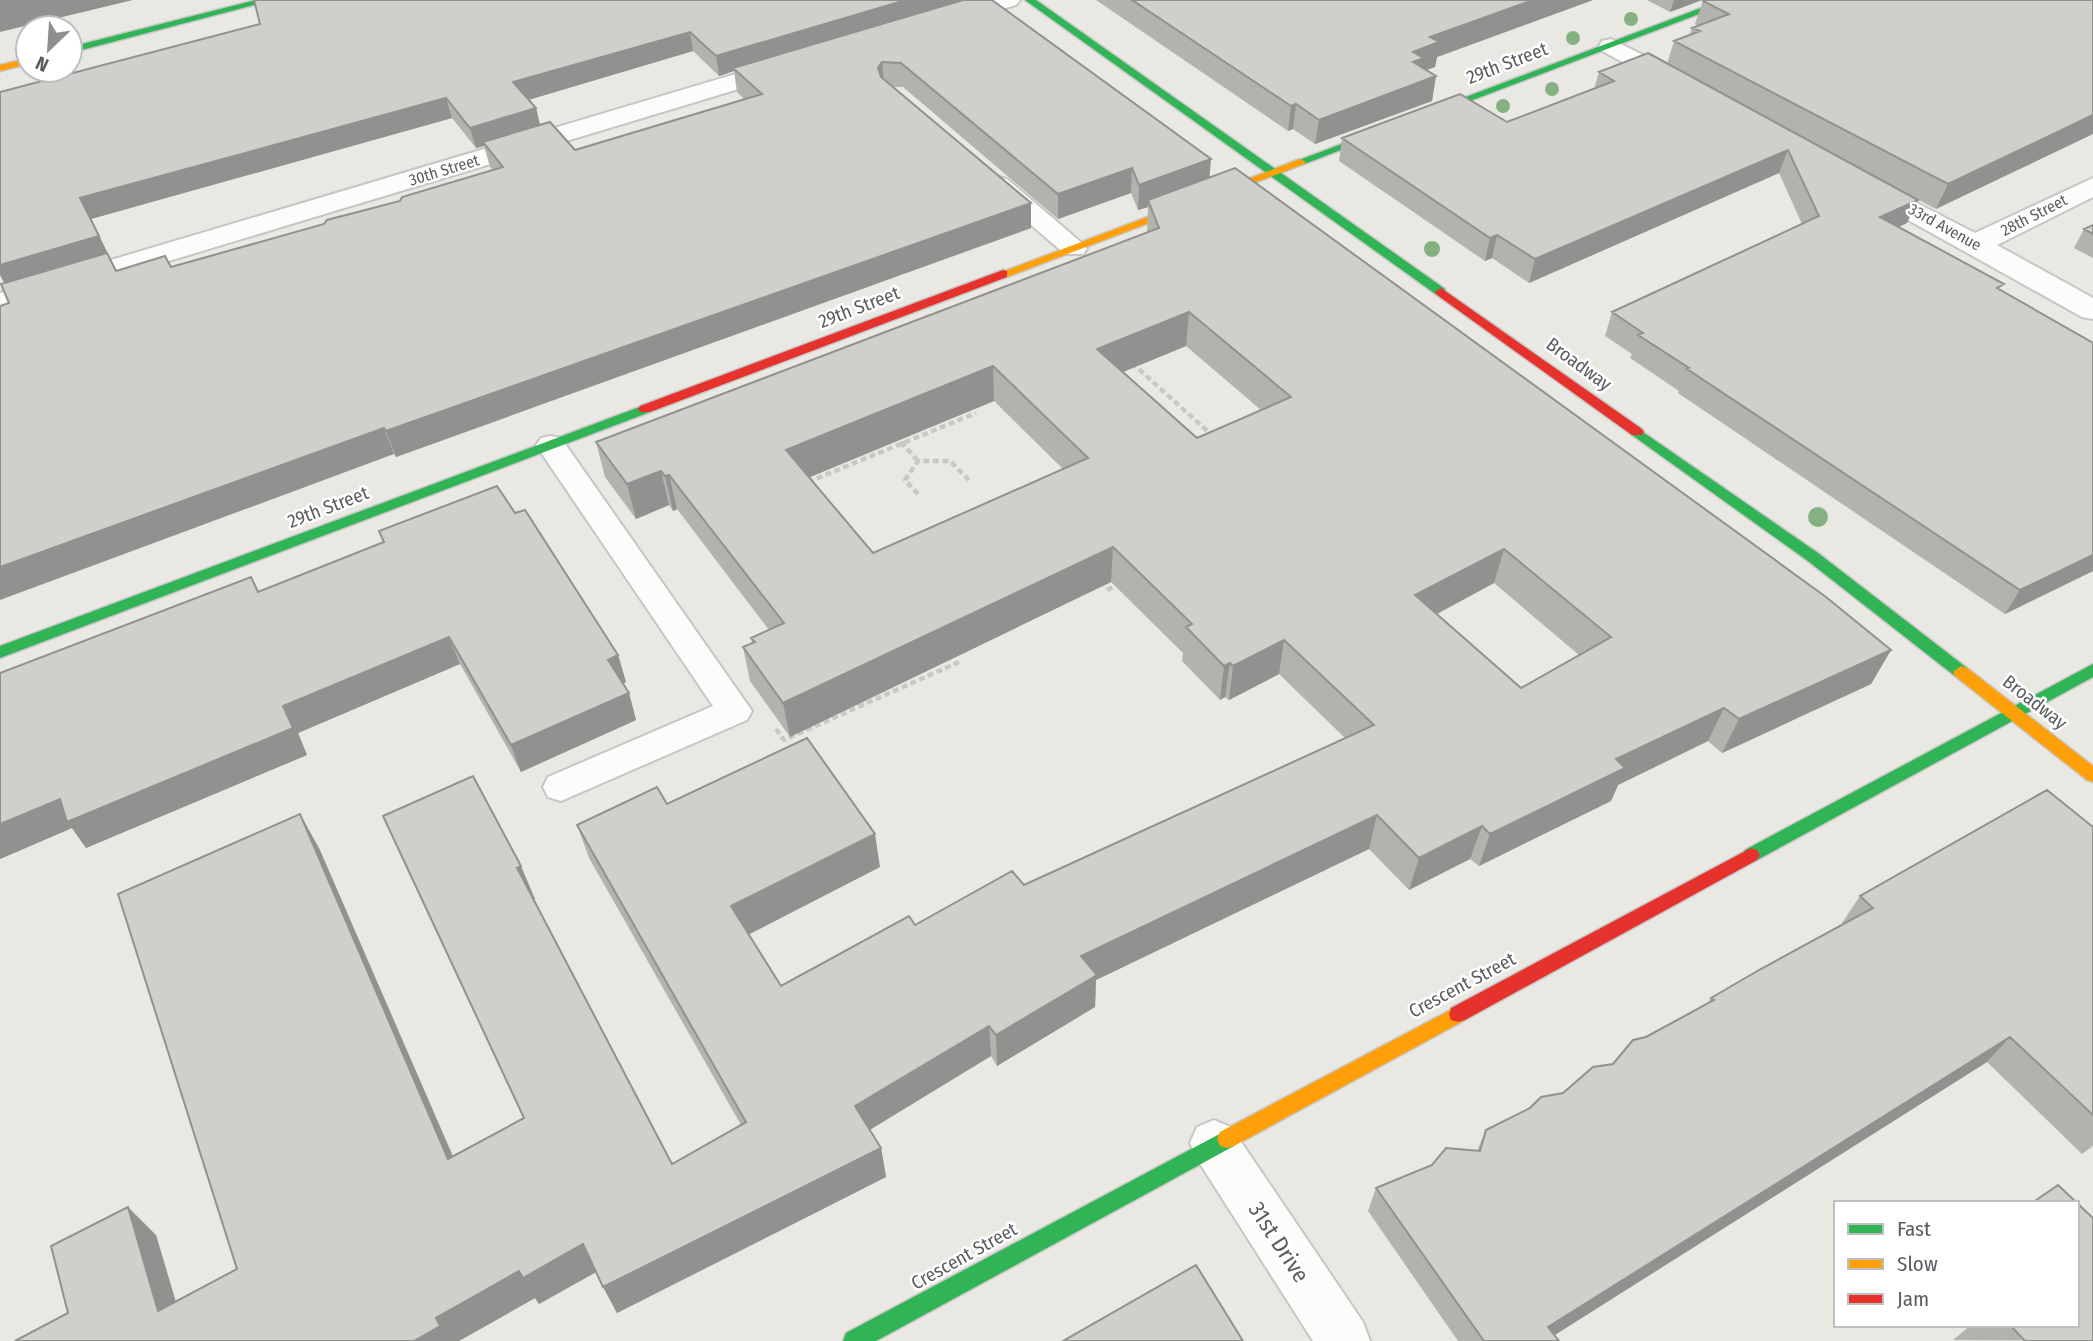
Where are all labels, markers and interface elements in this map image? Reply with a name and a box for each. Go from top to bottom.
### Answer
north arrow [14,14,84,84]
street label: 29th Street [1463,37,1551,89]
text: N [32,51,52,77]
street label: 30th Street [407,150,482,190]
street label: 28th Street [1998,190,2071,240]
street label: 33rd Avenue [1905,199,1985,255]
street label: 29th Street [815,281,903,333]
street label: Broadway [1542,333,1617,396]
street label: 29th Street [284,481,372,533]
street label: Broadway [1998,670,2072,735]
street label: Crescent Street [1405,947,1520,1023]
street label: 31st Drive [1243,1197,1315,1287]
legend [1834,1201,2079,1327]
text: Fast [1897,1216,1931,1242]
street label: Crescent Street [907,1217,1022,1295]
text: Slow [1897,1251,1938,1277]
text: Jam [1897,1286,1929,1312]

